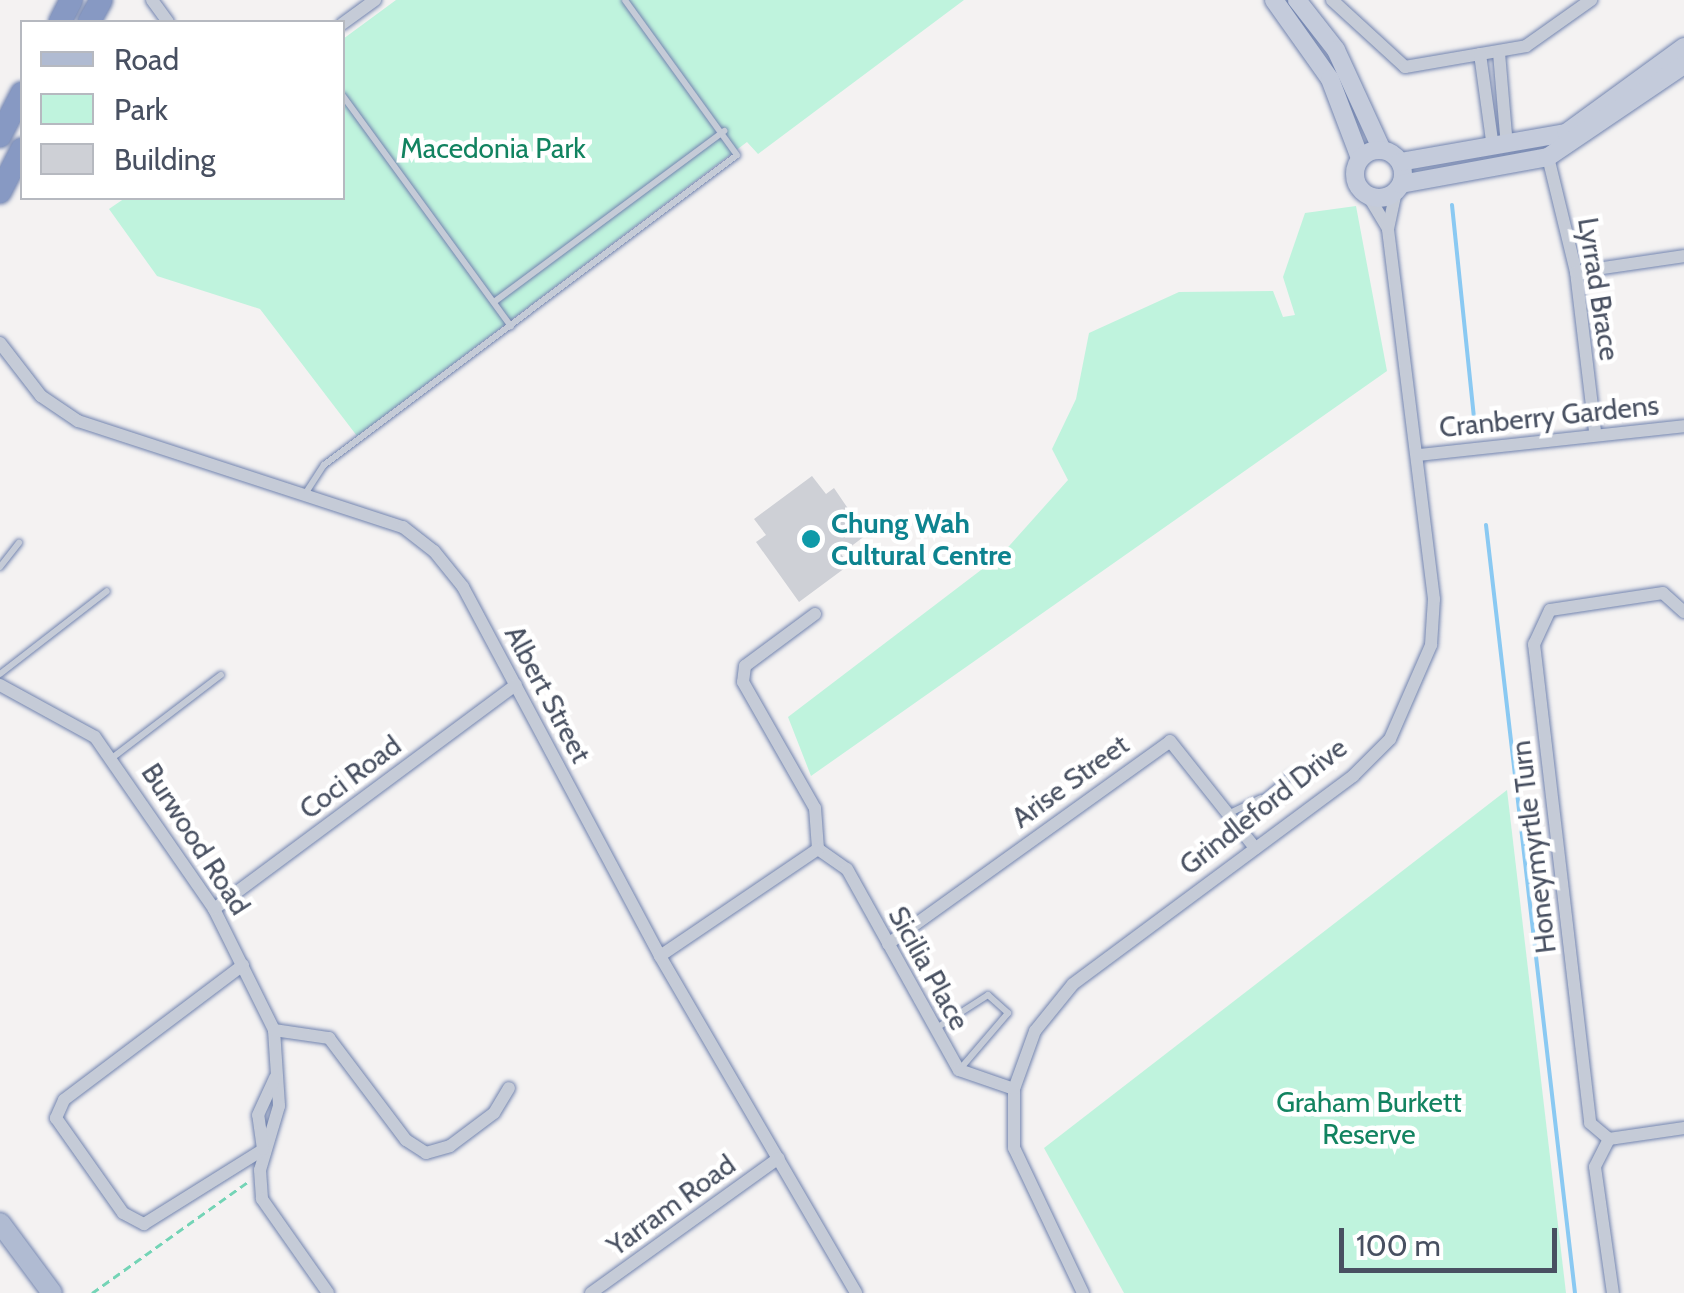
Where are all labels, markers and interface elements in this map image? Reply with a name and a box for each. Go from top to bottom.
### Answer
legend [20,20,345,200]
text: Road [114,41,179,78]
text: Park [114,91,168,128]
park label: Macedonia Park [400,131,586,165]
text: Building [114,141,216,178]
street label: Lyrrad Brace [1571,215,1627,363]
street label: Cranberry Gardens [1438,388,1660,444]
place label: Chung Wah Cultural Centre [831,506,1012,572]
marker: Chung Wah Cultural Centre [800,528,822,550]
street label: Albert Street [498,620,598,768]
street label: Arise Street [1005,727,1135,835]
street label: Coci Road [293,728,407,826]
street label: Grindleford Drive [1173,730,1353,882]
street label: Honeymyrtle Turn [1503,739,1563,955]
street label: Burwood Road [135,757,257,921]
street label: Sicilia Place [881,900,977,1036]
park label: Graham Burkett Reserve [1276,1085,1462,1151]
street label: Yarram Road [600,1147,742,1263]
scale bar [1344,1208,1562,1270]
text: 100 m [1356,1227,1441,1264]

